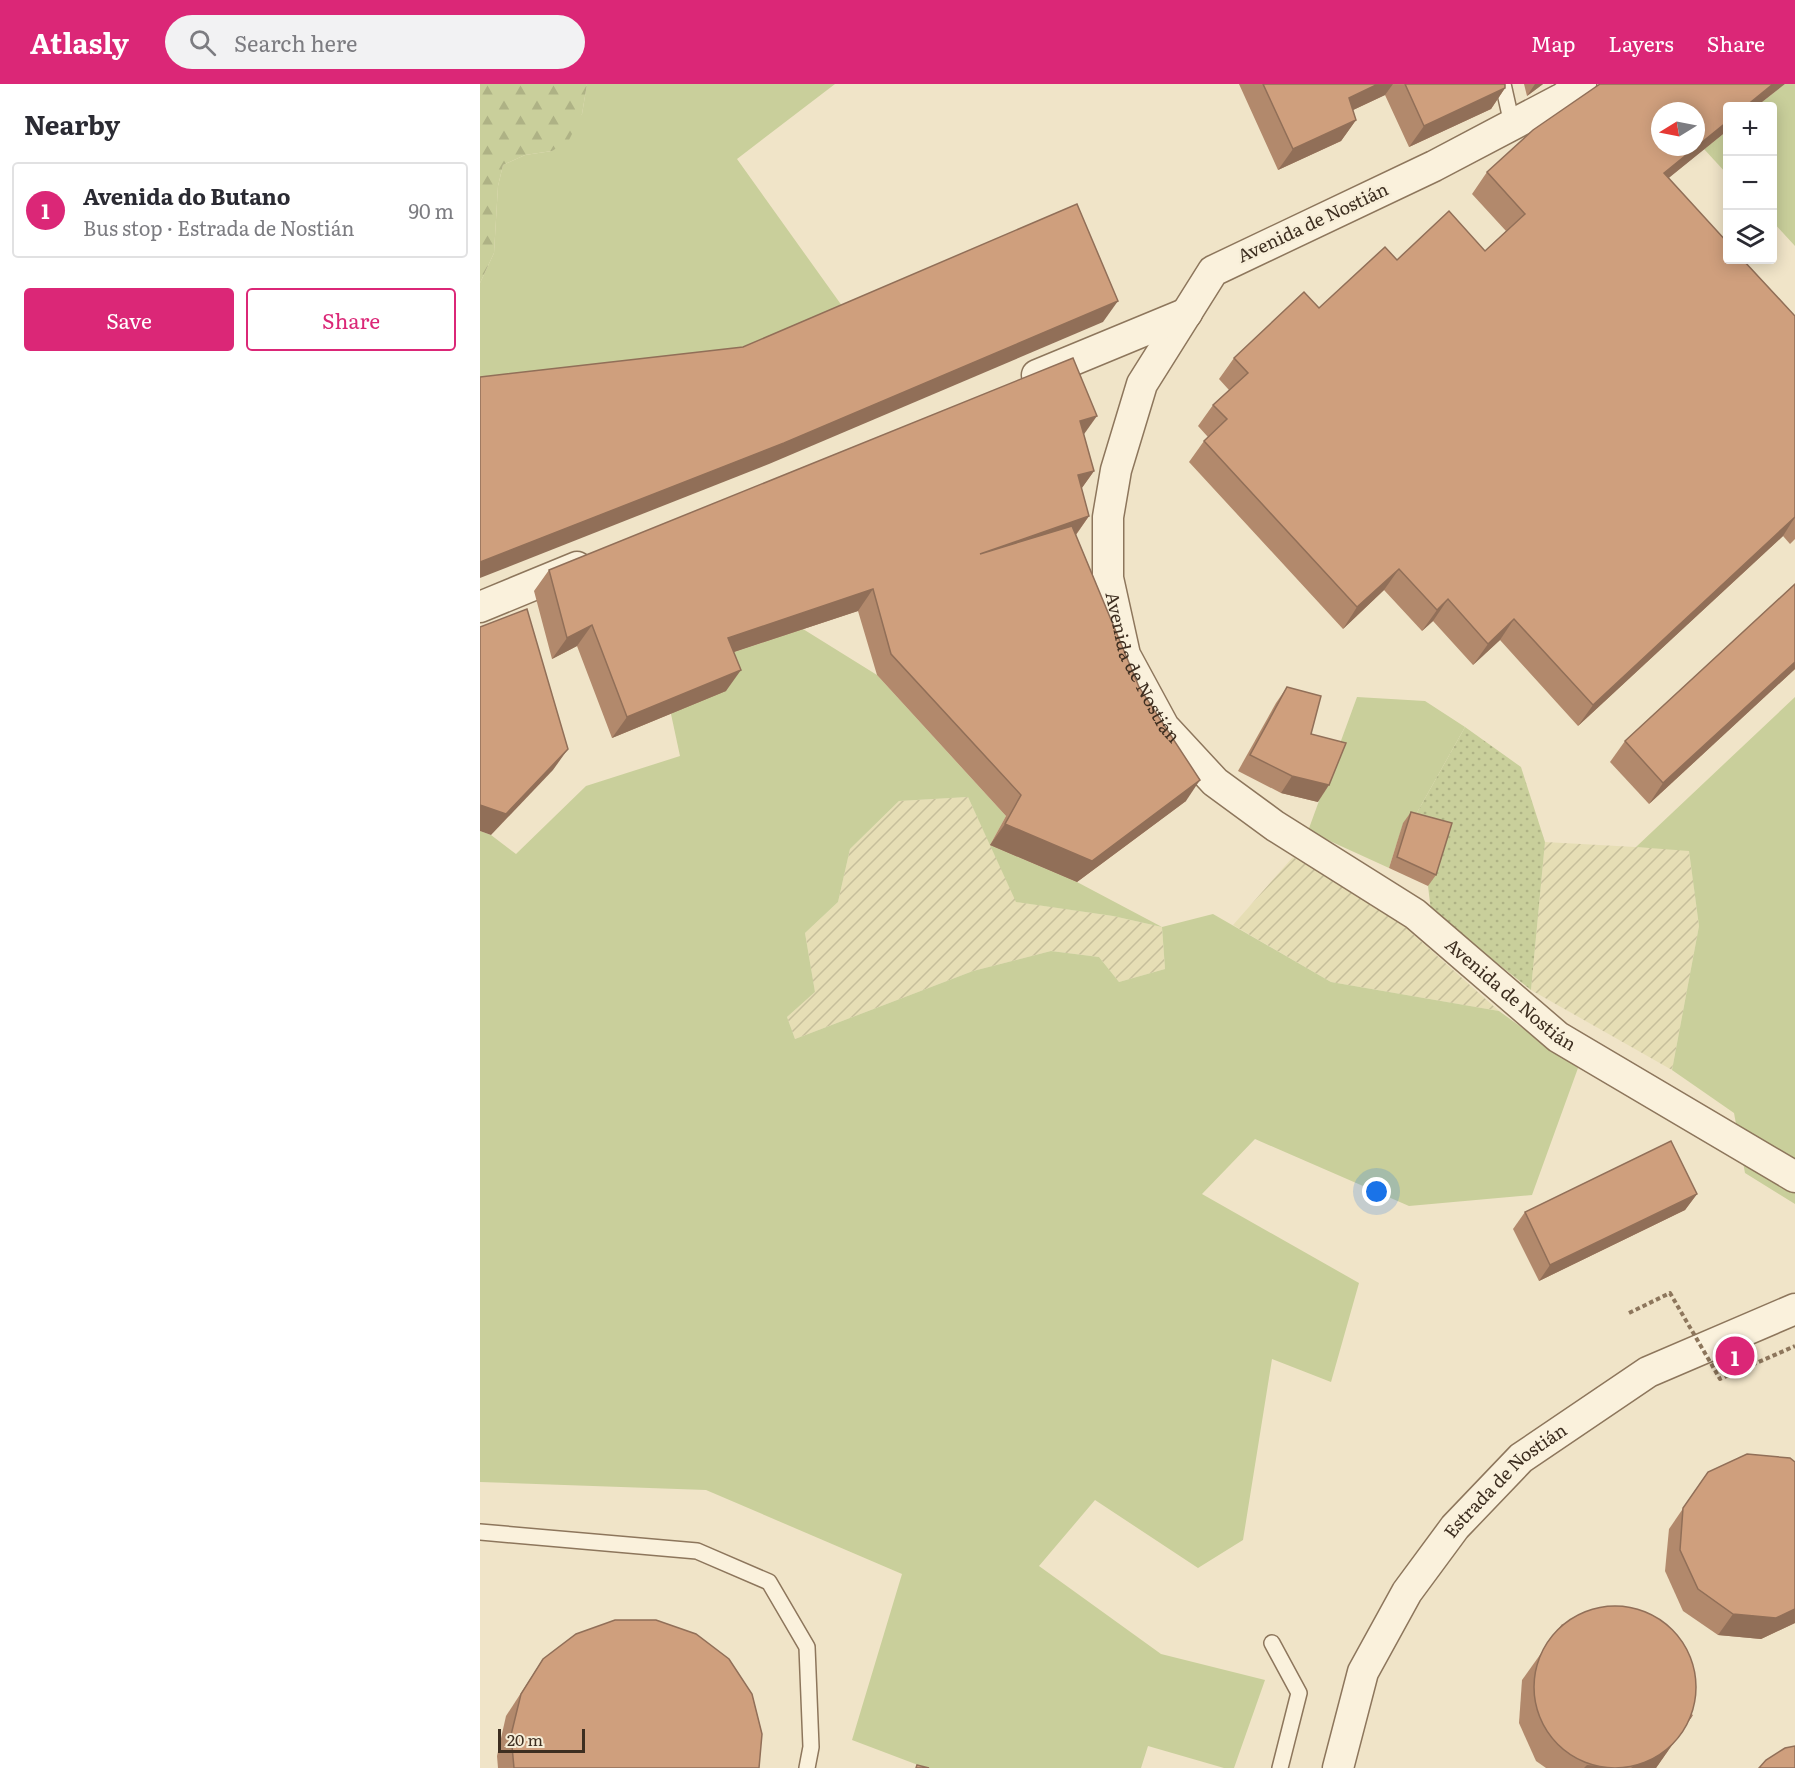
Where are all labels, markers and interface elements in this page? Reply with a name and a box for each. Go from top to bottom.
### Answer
search box [165,15,585,69]
text: Atlasly [30,21,129,63]
icon: search [186,26,219,59]
text: Search here [234,26,357,59]
text: Map [1531,27,1576,58]
text: Layers [1609,27,1674,58]
text: Share [1707,27,1765,58]
north arrow [1651,102,1705,156]
map controls [1723,102,1777,264]
button: + [1723,102,1777,156]
text: Nearby [24,104,120,143]
button: − [1723,156,1777,210]
street label: Avenida de Nostián [1232,175,1392,269]
text: Avenida do Butano [83,179,291,212]
text: 1 [41,195,50,225]
text: 90 m [409,195,454,225]
button: layers [1723,210,1777,264]
text: Bus stop · Estrada de Nostián [83,212,355,242]
button: Save [24,288,234,351]
button: Share [246,288,456,351]
street label: Avenida de Nostián [1099,589,1187,748]
street label: Avenida de Nostián [1440,931,1582,1057]
your location [1362,1177,1391,1206]
pin: 1 [1716,1334,1754,1378]
street label: Estrada de Nostián [1436,1416,1572,1543]
scale bar [498,1726,585,1754]
text: 20 m [507,1727,543,1751]

